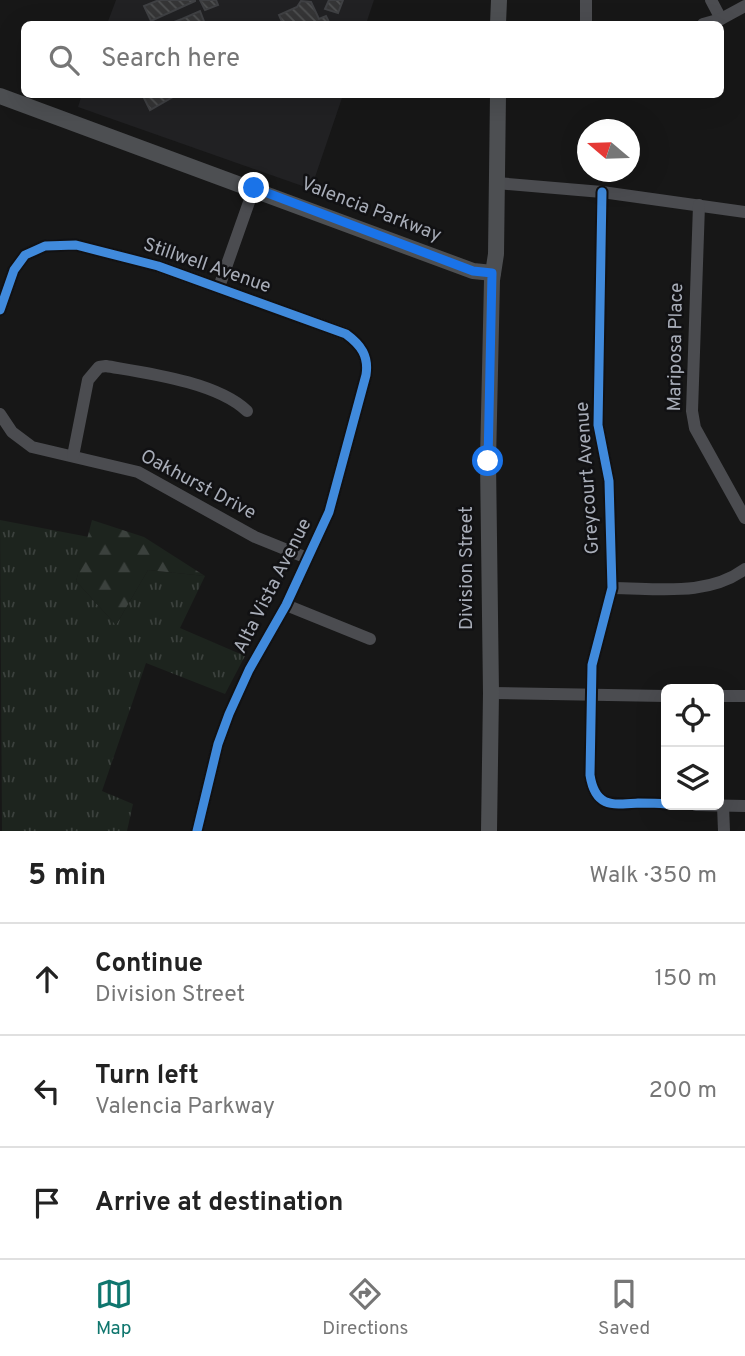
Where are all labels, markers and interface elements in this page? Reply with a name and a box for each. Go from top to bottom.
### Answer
search box [21,21,724,98]
icon: search [45,41,83,79]
text: Search here [101,43,240,76]
north arrow [577,119,640,182]
route end [238,172,269,203]
street label: Valencia Parkway [297,172,445,248]
street label: Stillwell Avenue [140,233,274,299]
street label: Mariposa Place [663,282,689,412]
street label: Greycourt Avenue [571,401,605,555]
street label: Oakhurst Drive [136,444,260,526]
route start [472,445,503,476]
street label: Division Street [455,506,479,630]
street label: Alta Vista Avenue [229,514,317,658]
map controls [661,684,724,810]
button: locate [661,684,724,747]
button: layers [661,747,724,810]
text: 5 min [28,858,106,895]
text: Walk · 350 m [589,862,717,891]
text: Continue [95,948,203,981]
icon: ahead [28,960,66,998]
text: 150 m [655,965,717,994]
text: Division Street [95,981,245,1010]
text: Turn left [95,1060,199,1093]
icon: left [28,1072,66,1110]
text: 200 m [649,1077,717,1106]
text: Valencia Parkway [95,1093,275,1122]
icon: arrive [28,1184,66,1222]
text: Arrive at destination [95,1187,343,1220]
tab: Map [95,1275,133,1341]
tab: Directions [322,1275,409,1341]
tab: Saved [598,1275,650,1341]

